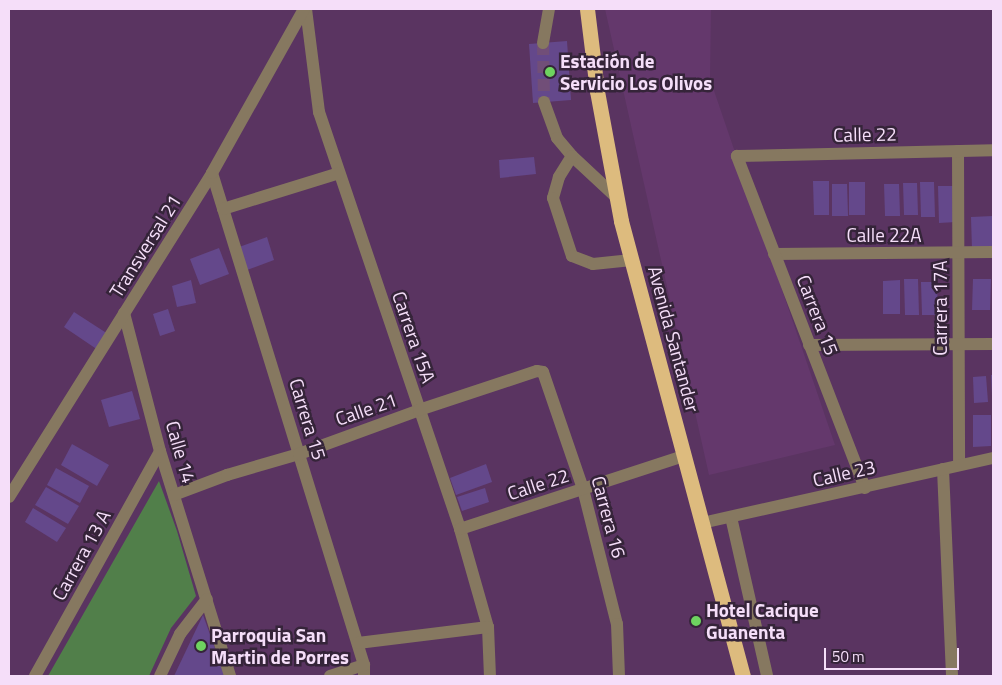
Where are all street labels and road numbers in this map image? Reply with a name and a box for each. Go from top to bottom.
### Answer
street label: Calle 22 [833,122,897,146]
street label: Transversal 21 [104,190,186,302]
street label: Calle 22A [846,224,922,246]
street label: Carrera 17A [929,260,951,356]
street label: Avenida Santander [644,263,704,415]
street label: Carrera 15 [792,272,844,358]
street label: Carrera 15A [388,288,440,386]
street label: Carrera 15 [285,376,331,462]
street label: Calle 21 [332,388,400,430]
street label: Calle 14 [161,418,201,486]
street label: Calle 23 [810,455,878,491]
street label: Calle 22 [504,463,572,505]
street label: Carrera 16 [587,473,631,561]
street label: Carrera 13 A [47,506,115,604]

